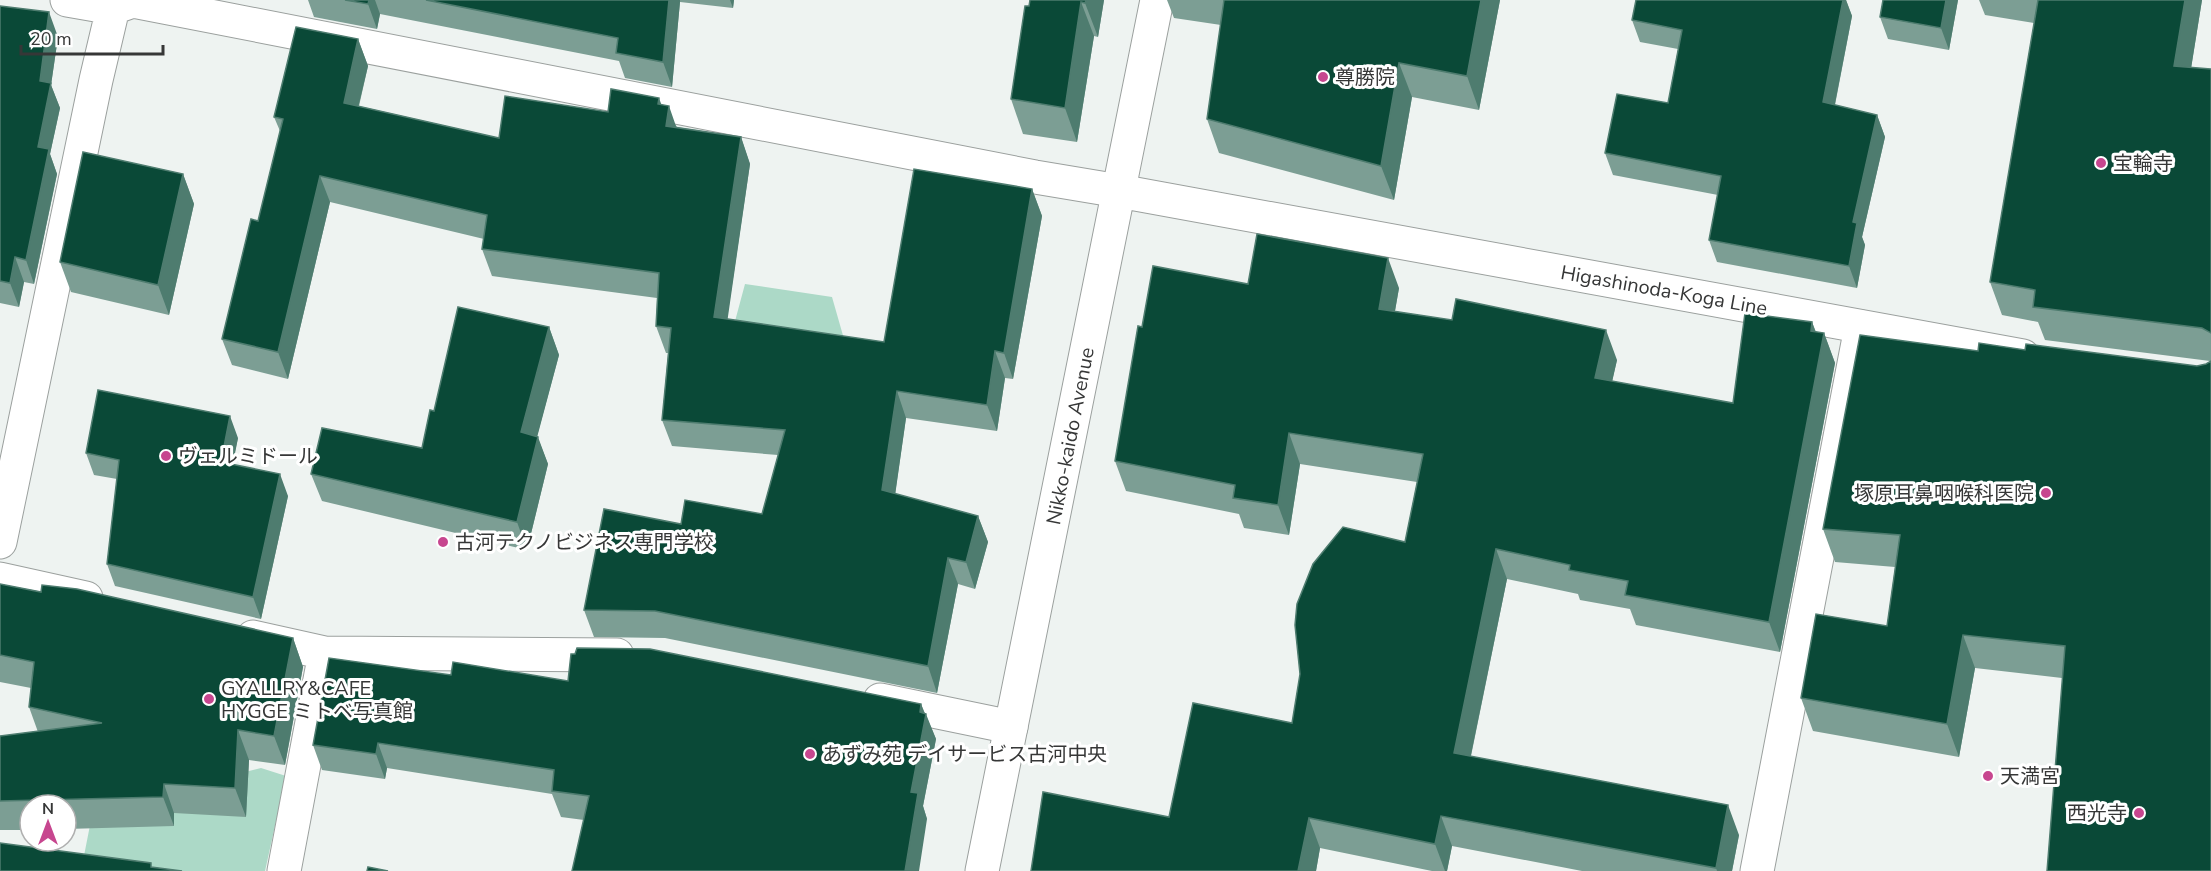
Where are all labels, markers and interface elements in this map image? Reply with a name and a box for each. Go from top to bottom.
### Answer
scale bar [21,18,164,56]
text: 20 m [30,27,72,51]
place label: 尊勝院 [1335,64,1395,91]
marker: 尊勝院 [1316,70,1330,84]
place label: 宝輪寺 [2113,150,2173,177]
marker: 宝輪寺 [2094,156,2108,170]
street label: Higashinoda-Koga Line [1558,259,1769,322]
street label: Nikko-kaido Avenue [1040,345,1101,527]
place label: ヴェルミドール [178,443,318,470]
marker: ヴェルミドール [159,449,173,463]
place label: 塚原耳鼻咽喉科医院 [1854,480,2034,507]
marker: 塚原耳鼻咽喉科医院 [2039,486,2053,500]
place label: 古河テクノビジネス専門学校 [455,529,714,556]
marker: 古河テクノビジネス専門学校 [436,535,450,549]
place label: GYALLRY&CAFE HYGGE ミトベ写真館 [221,675,413,725]
marker: GYALLRY&CAFE HYGGE ミトベ写真館 [202,692,216,706]
place label: あずみ苑 デイサービス古河中央 [822,741,1107,768]
marker: あずみ苑 デイサービス古河中央 [803,747,817,761]
place label: 天満宮 [2000,763,2060,790]
marker: 天満宮 [1981,769,1995,783]
north arrow [18,793,78,853]
text: N [42,798,54,820]
place label: 西光寺 [2067,800,2127,827]
marker: 西光寺 [2132,806,2146,820]

